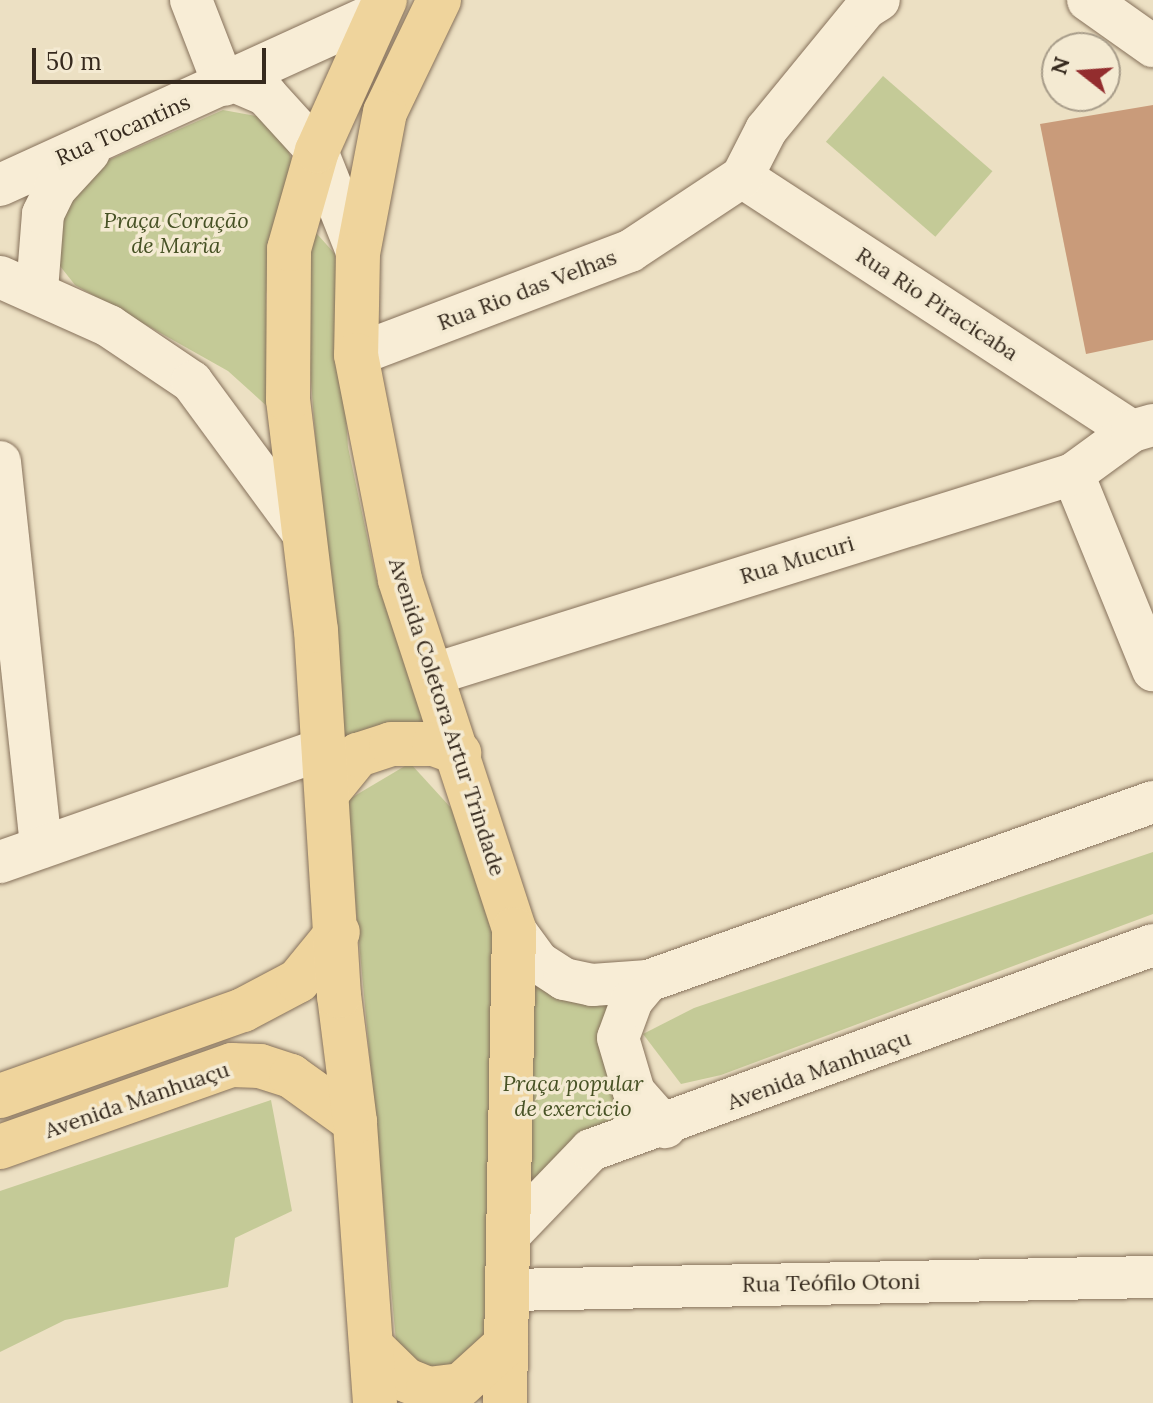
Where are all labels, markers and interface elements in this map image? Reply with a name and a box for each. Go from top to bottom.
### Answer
scale bar [36,32,270,82]
north arrow [1041,32,1121,112]
text: 50 m [46,46,102,77]
text: N [1044,53,1076,78]
street label: Rua Tocantins [52,89,194,171]
park label: Praça Coração de Maria [103,207,249,258]
street label: Rua Rio Piracicaba [851,242,1023,366]
street label: Rua Rio das Velhas [434,244,620,336]
street label: Rua Mucuri [737,530,857,590]
street label: Avenida Coletora Artur Trindade [383,555,511,879]
street label: Avenida Manhuaçu [724,1025,914,1115]
street label: Avenida Manhuaçu [41,1056,233,1144]
park label: Praça popular de exercicio [502,1070,644,1122]
street label: Rua Teófilo Otoni [742,1268,920,1298]

